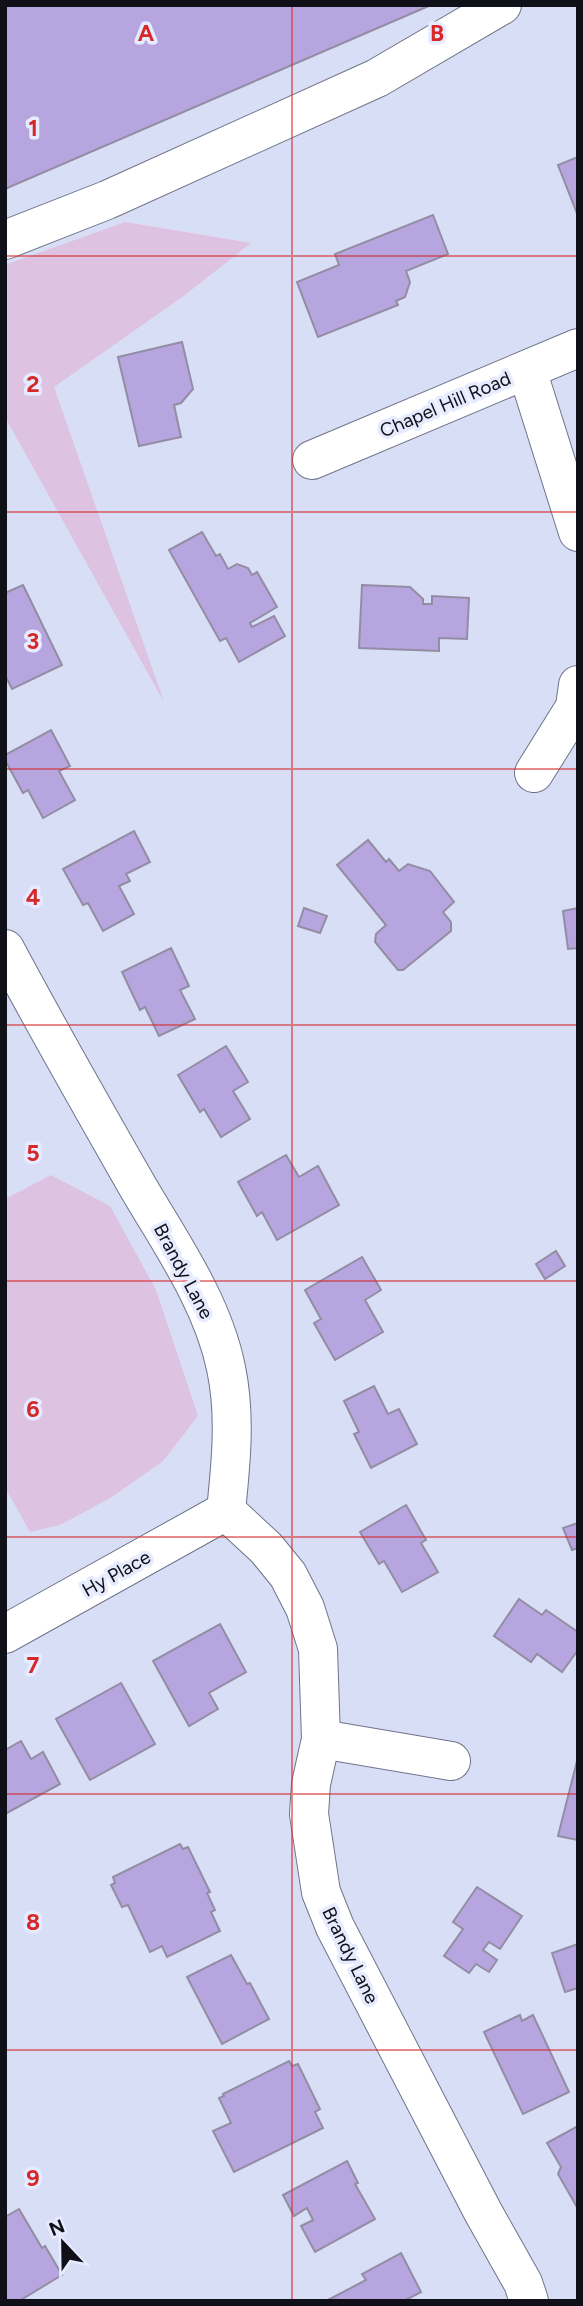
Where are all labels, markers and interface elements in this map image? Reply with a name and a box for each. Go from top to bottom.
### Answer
text: A [138,19,155,47]
text: B [430,19,444,47]
text: 1 [28,114,38,142]
street label: Chapel Hill Road [376,367,514,442]
text: 2 [26,370,40,398]
text: 3 [27,627,39,655]
text: 4 [26,883,40,911]
text: 5 [26,1139,40,1167]
street label: Brandy Lane [149,1220,218,1323]
text: 6 [26,1395,40,1423]
street label: Hy Place [78,1545,154,1602]
text: 7 [27,1651,40,1679]
street label: Brandy Lane [317,1903,384,2007]
text: 8 [26,1908,40,1936]
text: 9 [26,2164,40,2192]
north arrow [28,2208,98,2278]
text: N [46,2214,68,2241]

